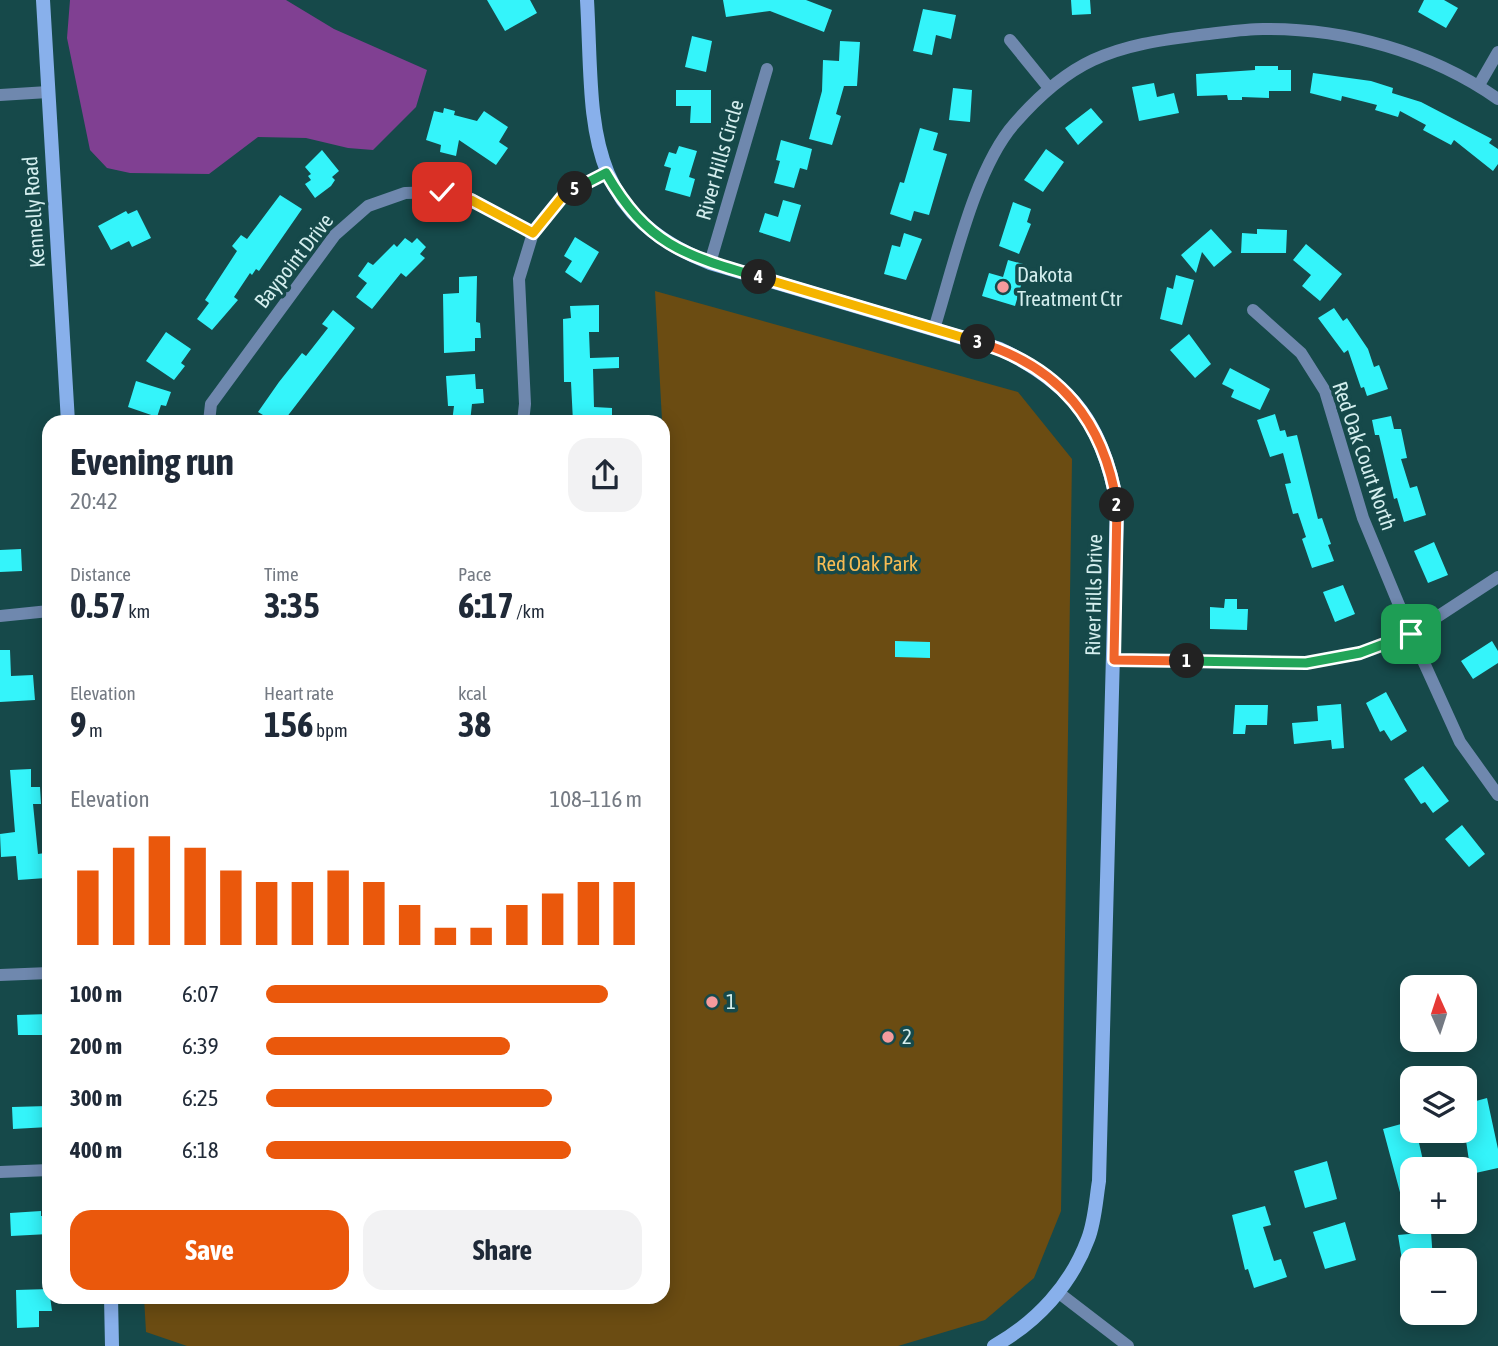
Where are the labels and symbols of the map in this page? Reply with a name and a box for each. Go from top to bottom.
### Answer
street label: River Hills Circle [690,97,748,223]
street label: Kennelly Road [17,155,49,269]
pin [412,162,472,222]
pin: 5 [558,172,592,206]
street label: Baypoint Drive [249,209,337,312]
pin: 4 [742,260,776,294]
place label: Dakota Treatment Ctr [1017,262,1123,310]
marker: Dakota Treatment Ctr [995,279,1011,295]
pin: 3 [960,324,996,360]
street label: Red Oak Court North [1328,378,1402,533]
pin: 2 [1100,488,1134,522]
street label: River Hills Drive [1080,534,1106,656]
park label: Red Oak Park [816,551,918,575]
pin [1381,604,1441,664]
pin: 1 [1170,644,1204,678]
north arrow [1400,975,1477,1052]
place label: 1 [726,989,736,1013]
marker: 1 [704,994,720,1010]
place label: 2 [902,1024,912,1048]
marker: 2 [880,1029,896,1045]

